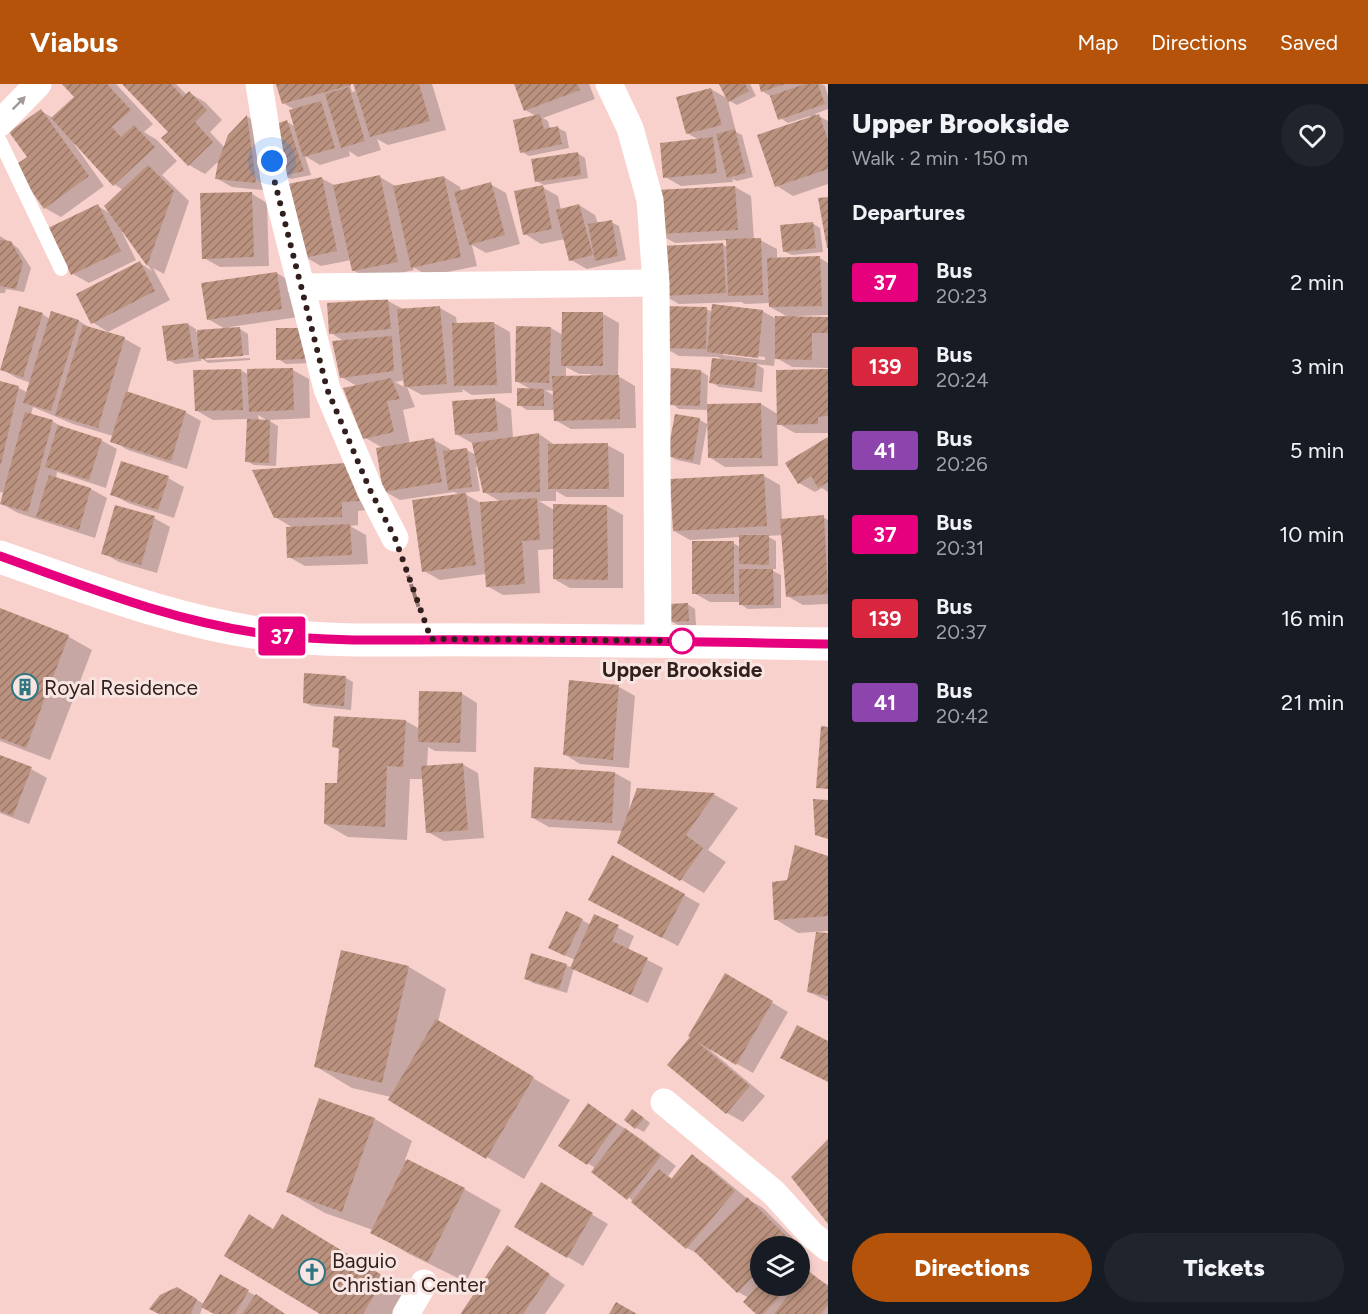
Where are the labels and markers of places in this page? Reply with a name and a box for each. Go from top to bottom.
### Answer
marker: Upper Brookside [669,628,695,654]
place label: Upper Brookside [602,657,763,682]
building icon: Royal Residence [10,672,40,702]
place label: Royal Residence [44,675,198,700]
place label: Baguio Christian Center [332,1248,486,1297]
church icon: Baguio Christian Center [297,1257,327,1287]

